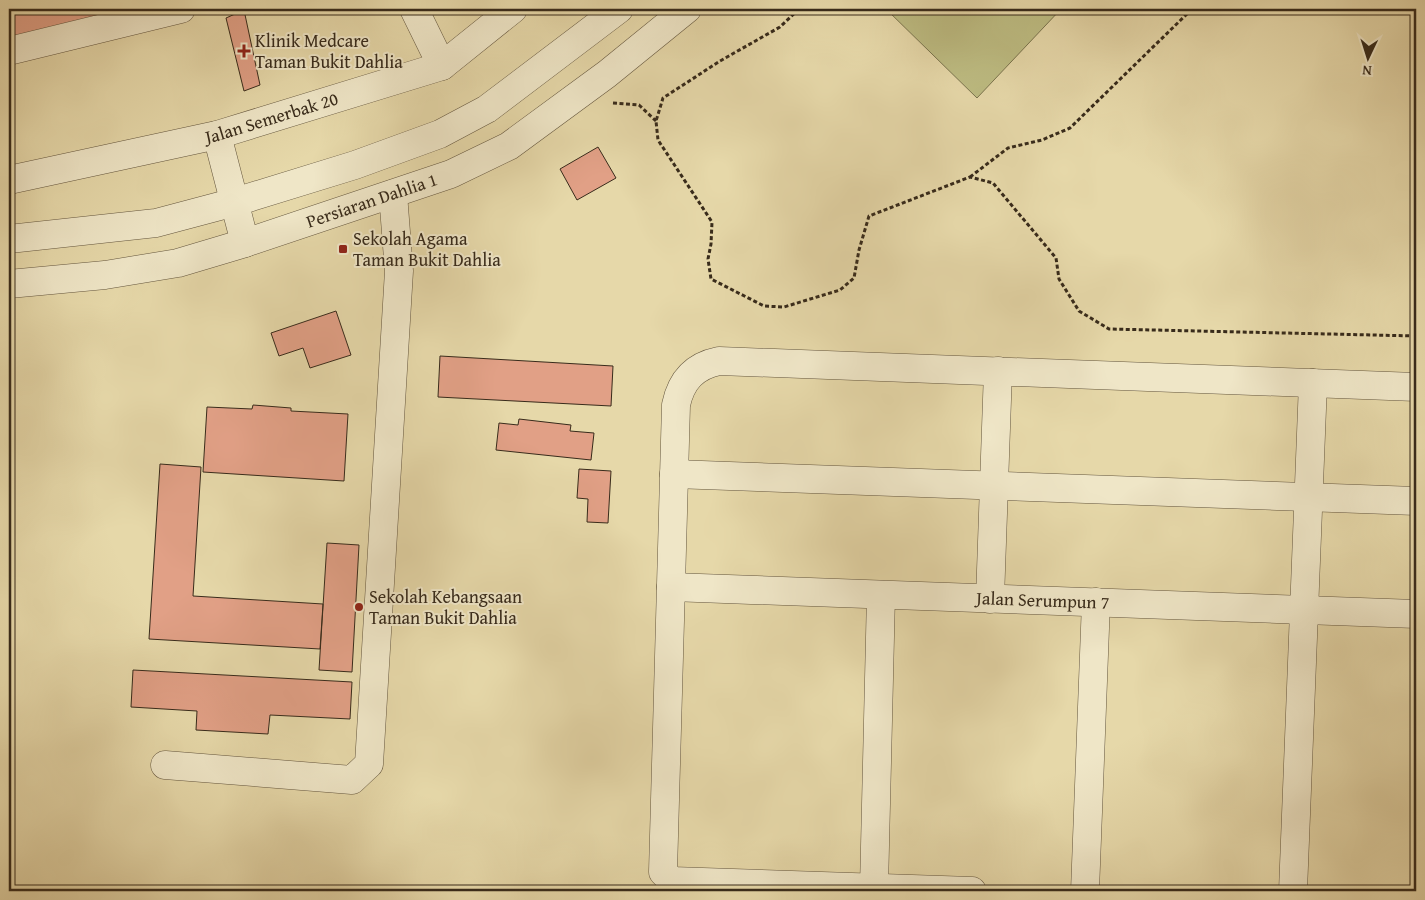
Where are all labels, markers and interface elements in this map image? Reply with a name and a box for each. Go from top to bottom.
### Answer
place label: Klinik Medcare Taman Bukit Dahlia [255,27,403,75]
north arrow [1342,32,1392,82]
marker: Klinik Medcare Taman Bukit Dahlia [237,44,251,58]
text: N [1361,61,1372,81]
street label: Jalan Semerbak 20 [201,85,342,151]
street label: Persiaran Dahlia 1 [302,166,441,235]
place label: Sekolah Agama Taman Bukit Dahlia [353,225,501,273]
marker: Sekolah Agama Taman Bukit Dahlia [337,243,349,255]
place label: Sekolah Kebangsaan Taman Bukit Dahlia [369,583,522,631]
street label: Jalan Serumpun 7 [974,584,1110,616]
marker: Sekolah Kebangsaan Taman Bukit Dahlia [353,601,365,613]

